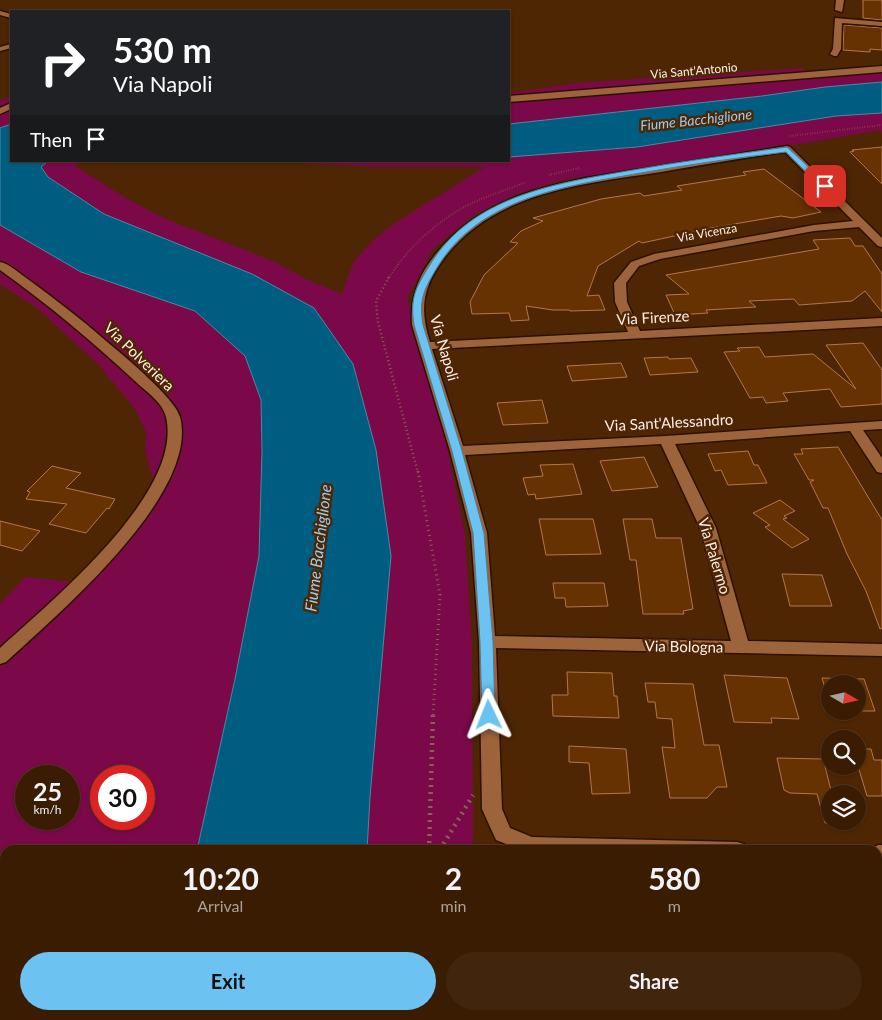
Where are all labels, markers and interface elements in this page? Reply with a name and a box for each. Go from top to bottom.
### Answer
text: 530 m [113,28,212,70]
icon: right [30,30,95,95]
street label: Via Sant'Antonio [650,59,738,82]
text: Via Napoli [113,70,212,97]
water label: Fiume Bacchiglione [639,105,753,134]
icon: arrive [82,125,110,153]
text: Then [30,128,72,151]
pin [804,165,846,207]
icon: arrive [811,172,839,200]
street label: Via Vicenza [676,220,738,245]
street label: Via Firenze [616,306,690,328]
street label: Via Napoli [427,313,463,383]
street label: Via Polveriera [101,318,179,394]
street label: Via Sant'Alessandro [604,410,734,434]
water label: Fiume Bacchiglione [300,483,335,613]
street label: Via Palermo [695,515,735,596]
street label: Via Bologna [644,636,724,656]
north arrow [821,675,866,720]
map controls [821,675,866,830]
position arrow [462,688,514,740]
button: search [821,730,866,775]
speed limit sign: 30 [90,765,155,830]
text: 25 [33,776,62,806]
button: layers [821,785,866,830]
text: km/h [33,802,62,817]
text: 10:20 [182,860,259,896]
text: 2 [445,860,462,896]
text: 580 [648,860,700,896]
text: Arrival [197,896,243,915]
text: min [441,896,467,915]
text: m [668,896,681,915]
button: Exit [20,952,436,1010]
button: Share [446,952,862,1010]

